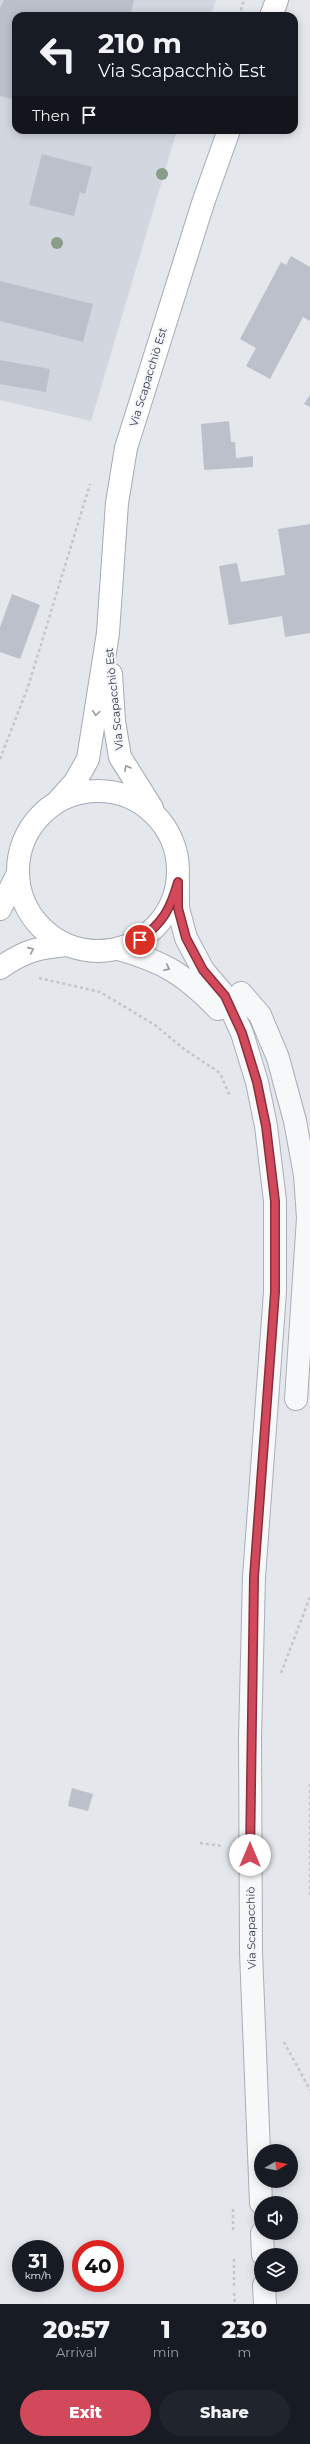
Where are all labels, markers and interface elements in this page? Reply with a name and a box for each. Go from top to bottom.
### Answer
text: 210 m [98,26,182,60]
icon: left [32,28,84,80]
text: Via Scapacchiò Est [98,60,266,82]
icon: arrive [78,104,100,126]
text: Then [32,106,70,125]
street label: Via Scapacchiò Est [126,325,170,428]
street label: Via Scapacchiò Est [102,647,126,751]
one-way arrow [92,710,101,716]
one-way arrow [124,765,131,772]
pin [123,923,157,957]
icon: arrive [129,929,151,951]
one-way arrow [27,947,34,955]
one-way arrow [163,963,171,970]
position arrow [229,1834,271,1876]
street label: Via Scapacchiò [243,1886,259,1969]
north arrow [254,2144,298,2188]
map controls [254,2144,298,2292]
button: sound [254,2196,298,2240]
speed limit sign: 40 [72,2240,124,2292]
button: layers [254,2248,298,2292]
text: 31 [28,2249,48,2273]
text: km/h [25,2269,51,2282]
text: 20:57 [43,2315,110,2344]
text: 1 [161,2315,171,2344]
text: 230 [222,2315,267,2344]
text: Arrival [56,2344,97,2360]
text: min [153,2344,179,2360]
text: m [238,2344,251,2360]
button: Exit [20,2390,151,2436]
button: Share [159,2390,290,2436]

